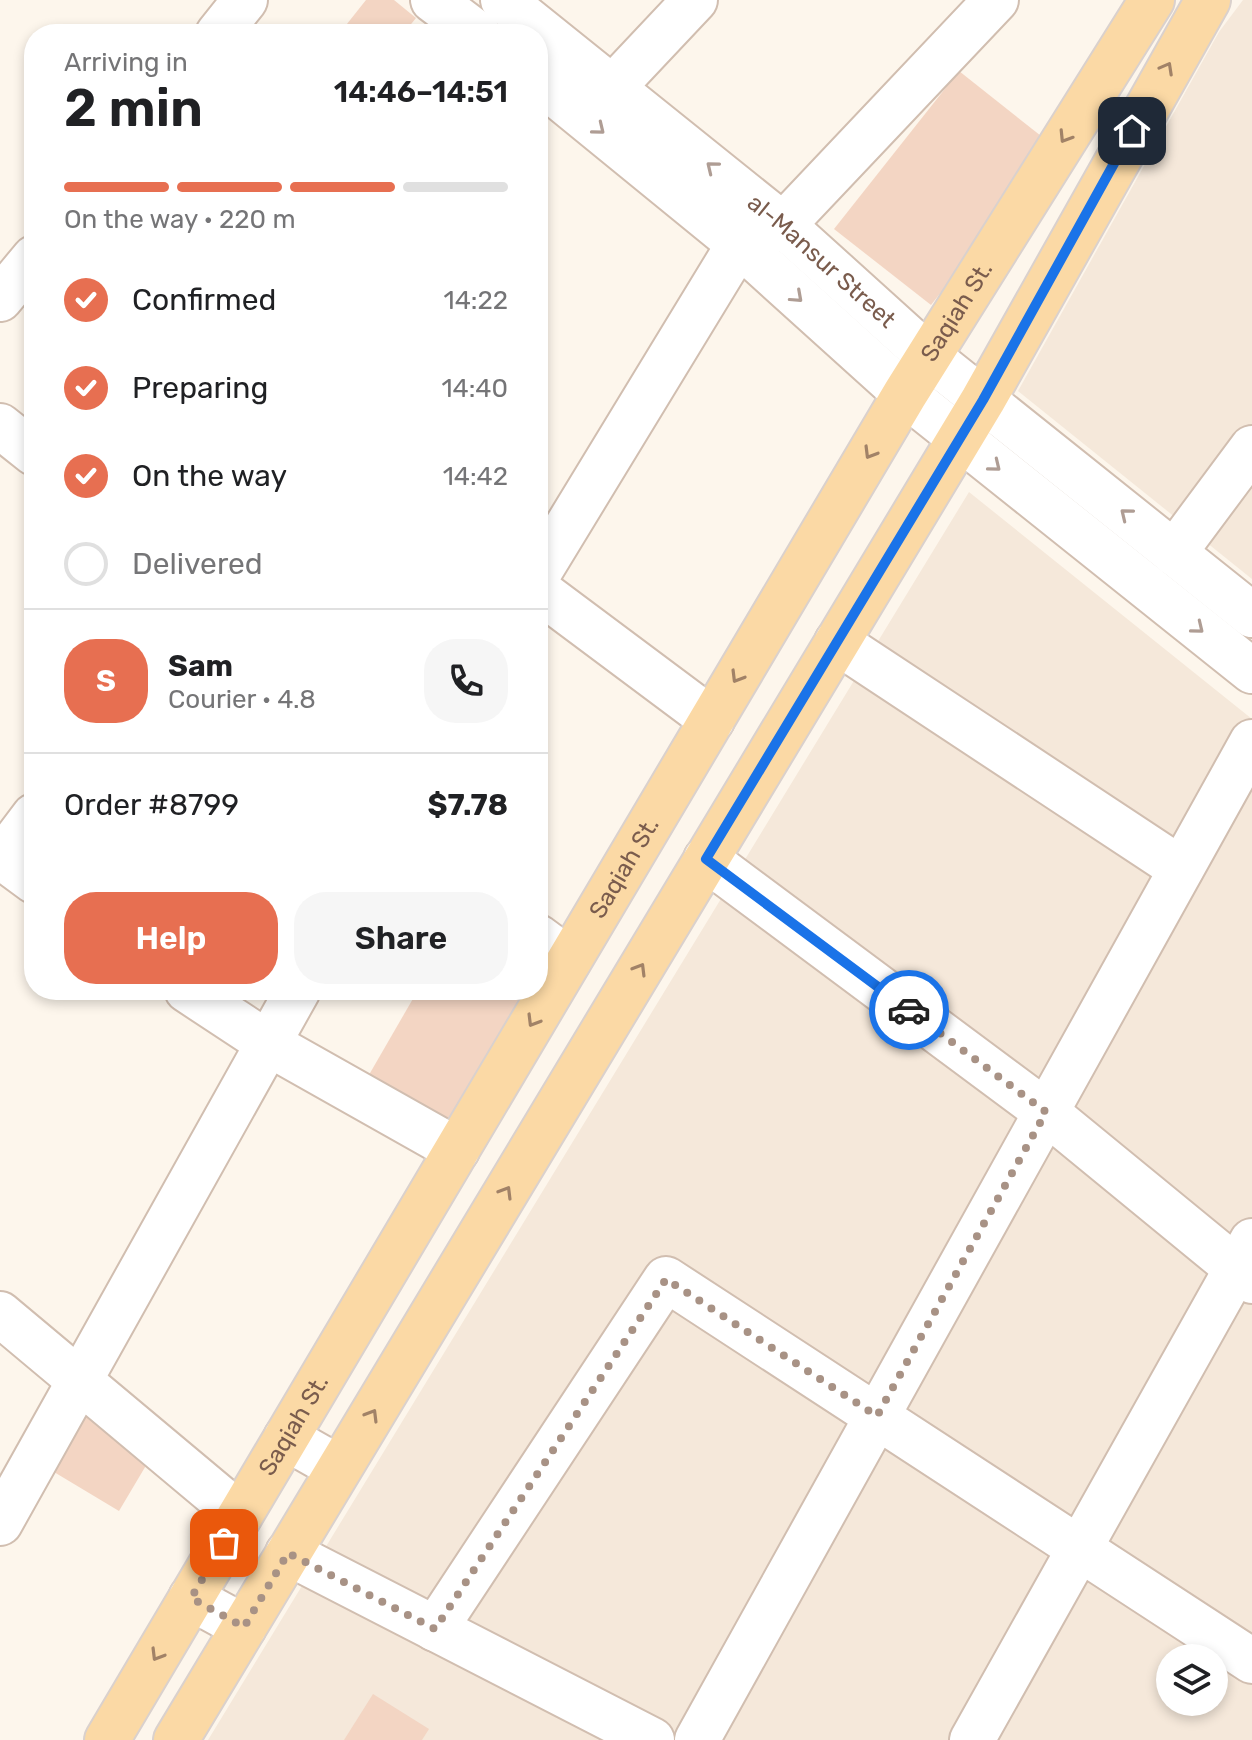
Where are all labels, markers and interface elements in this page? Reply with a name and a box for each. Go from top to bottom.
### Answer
text: Arriving in [64,47,188,78]
one-way arrow [1157,62,1173,77]
text: 14:46–14:51 [334,74,508,110]
text: 2 min [64,77,203,139]
pin [1098,97,1166,165]
icon: home [1110,109,1154,153]
one-way arrow [590,119,604,134]
one-way arrow [1060,128,1075,143]
one-way arrow [707,162,721,177]
street label: al-Mansur Street [742,188,901,334]
text: On the way · 220 m [64,204,296,235]
street label: Saqiah St. [915,257,998,367]
icon: check [64,278,108,322]
text: Confirmed [132,282,276,318]
text: 14:22 [444,285,508,316]
one-way arrow [788,287,803,301]
icon: check [64,366,108,410]
text: Preparing [132,370,268,406]
text: 14:40 [441,373,508,404]
one-way arrow [864,445,879,459]
icon: check [64,454,108,498]
one-way arrow [986,456,1001,470]
text: On the way [132,458,287,494]
text: 14:42 [443,461,508,492]
one-way arrow [1120,509,1135,523]
text: Delivered [132,546,263,582]
one-way arrow [1189,618,1203,633]
button: phone [424,639,508,723]
text: Sam [168,648,233,684]
text: S [96,663,116,699]
one-way arrow [731,668,747,683]
text: Courier · 4.8 [168,684,316,715]
text: Order #8799 [64,787,239,823]
text: $7.78 [427,787,508,823]
street label: Saqiah St. [583,812,665,923]
button: Help [64,892,278,984]
button: Share [294,892,508,984]
one-way arrow [630,963,646,978]
courier [869,970,949,1050]
icon: car [887,988,931,1032]
one-way arrow [527,1012,543,1027]
one-way arrow [496,1186,512,1201]
street label: Saqiah St. [253,1370,334,1481]
one-way arrow [362,1409,378,1424]
pin [190,1509,258,1577]
icon: bag [202,1521,246,1565]
map controls [1156,1644,1228,1716]
button: layers [1156,1644,1228,1716]
one-way arrow [152,1646,167,1661]

